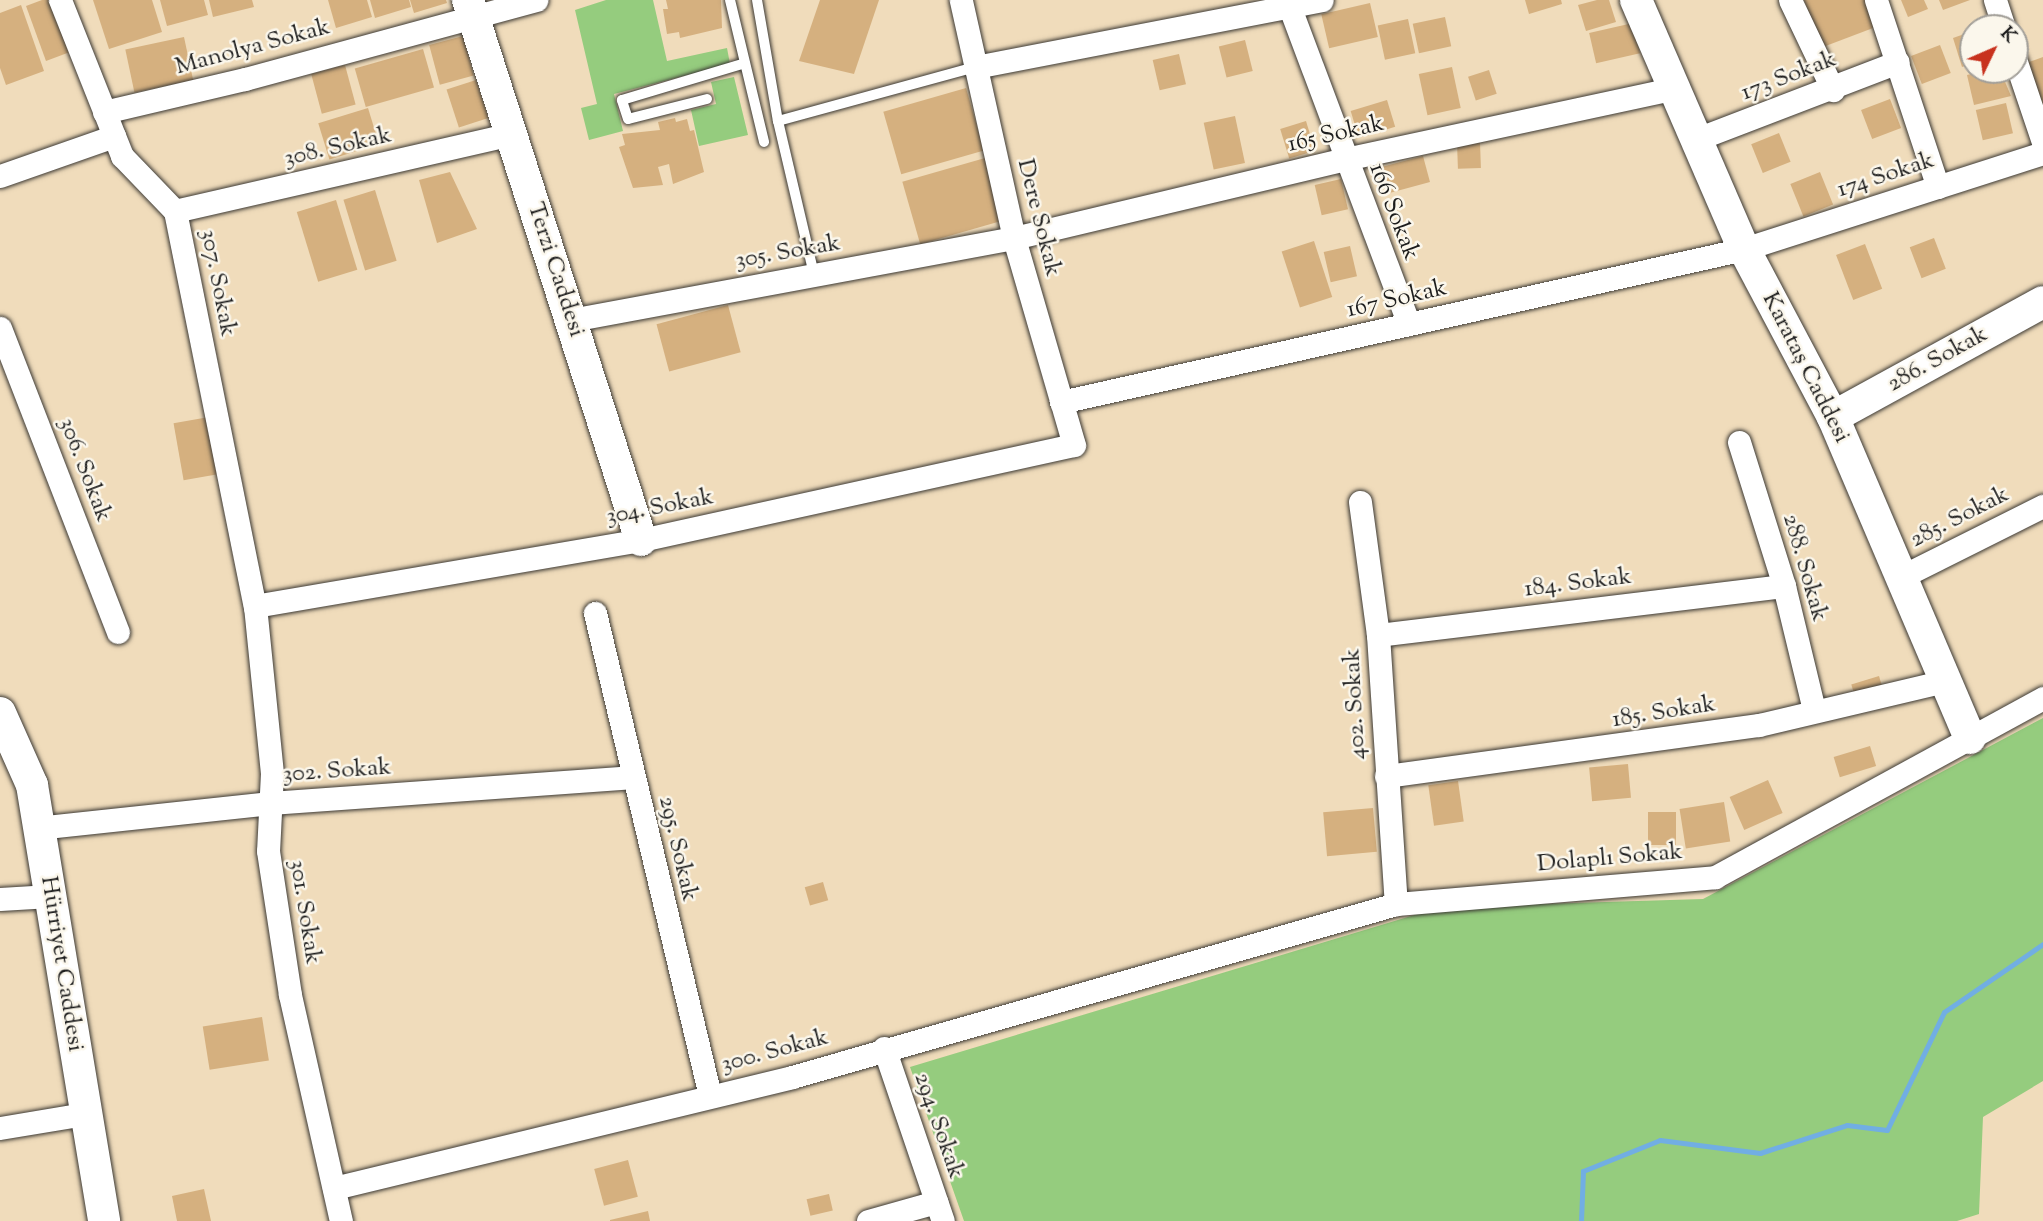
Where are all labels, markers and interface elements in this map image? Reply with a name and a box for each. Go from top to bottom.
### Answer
street label: Manolya Sokak [172,13,334,83]
north arrow [1959,14,2029,84]
text: K [1994,21,2023,50]
street label: 173 Sokak [1737,46,1841,108]
street label: 165 Sokak [1285,110,1387,160]
street label: 308. Sokak [281,122,395,174]
street label: 174 Sokak [1834,147,1938,205]
street label: Dere Sokak [1010,156,1066,280]
street label: 166 Sokak [1361,159,1425,265]
street label: Terzi Caddesi [520,199,590,341]
street label: 307. Sokak [192,227,242,339]
street label: 305. Sokak [733,230,843,276]
street label: 167 Sokak [1344,275,1450,325]
street label: Karataş Caddesi [1755,288,1855,448]
street label: 286. Sokak [1883,321,1993,399]
street label: 306. Sokak [51,414,117,526]
street label: 285. Sokak [1906,481,2014,555]
street label: 304. Sokak [604,483,716,533]
street label: 288. Sokak [1775,511,1833,625]
street label: 184. Sokak [1523,563,1633,605]
street label: 402. Sokak [1339,648,1373,760]
street label: 185. Sokak [1610,691,1718,735]
street label: 302. Sokak [282,754,392,790]
street label: 295. Sokak [651,794,703,904]
street label: Dolaplı Sokak [1536,838,1684,880]
street label: 301. Sokak [282,858,326,966]
street label: Hürriyet Caddesi [33,874,89,1054]
street label: 300. Sokak [718,1024,832,1080]
street label: 294. Sokak [906,1069,970,1183]

